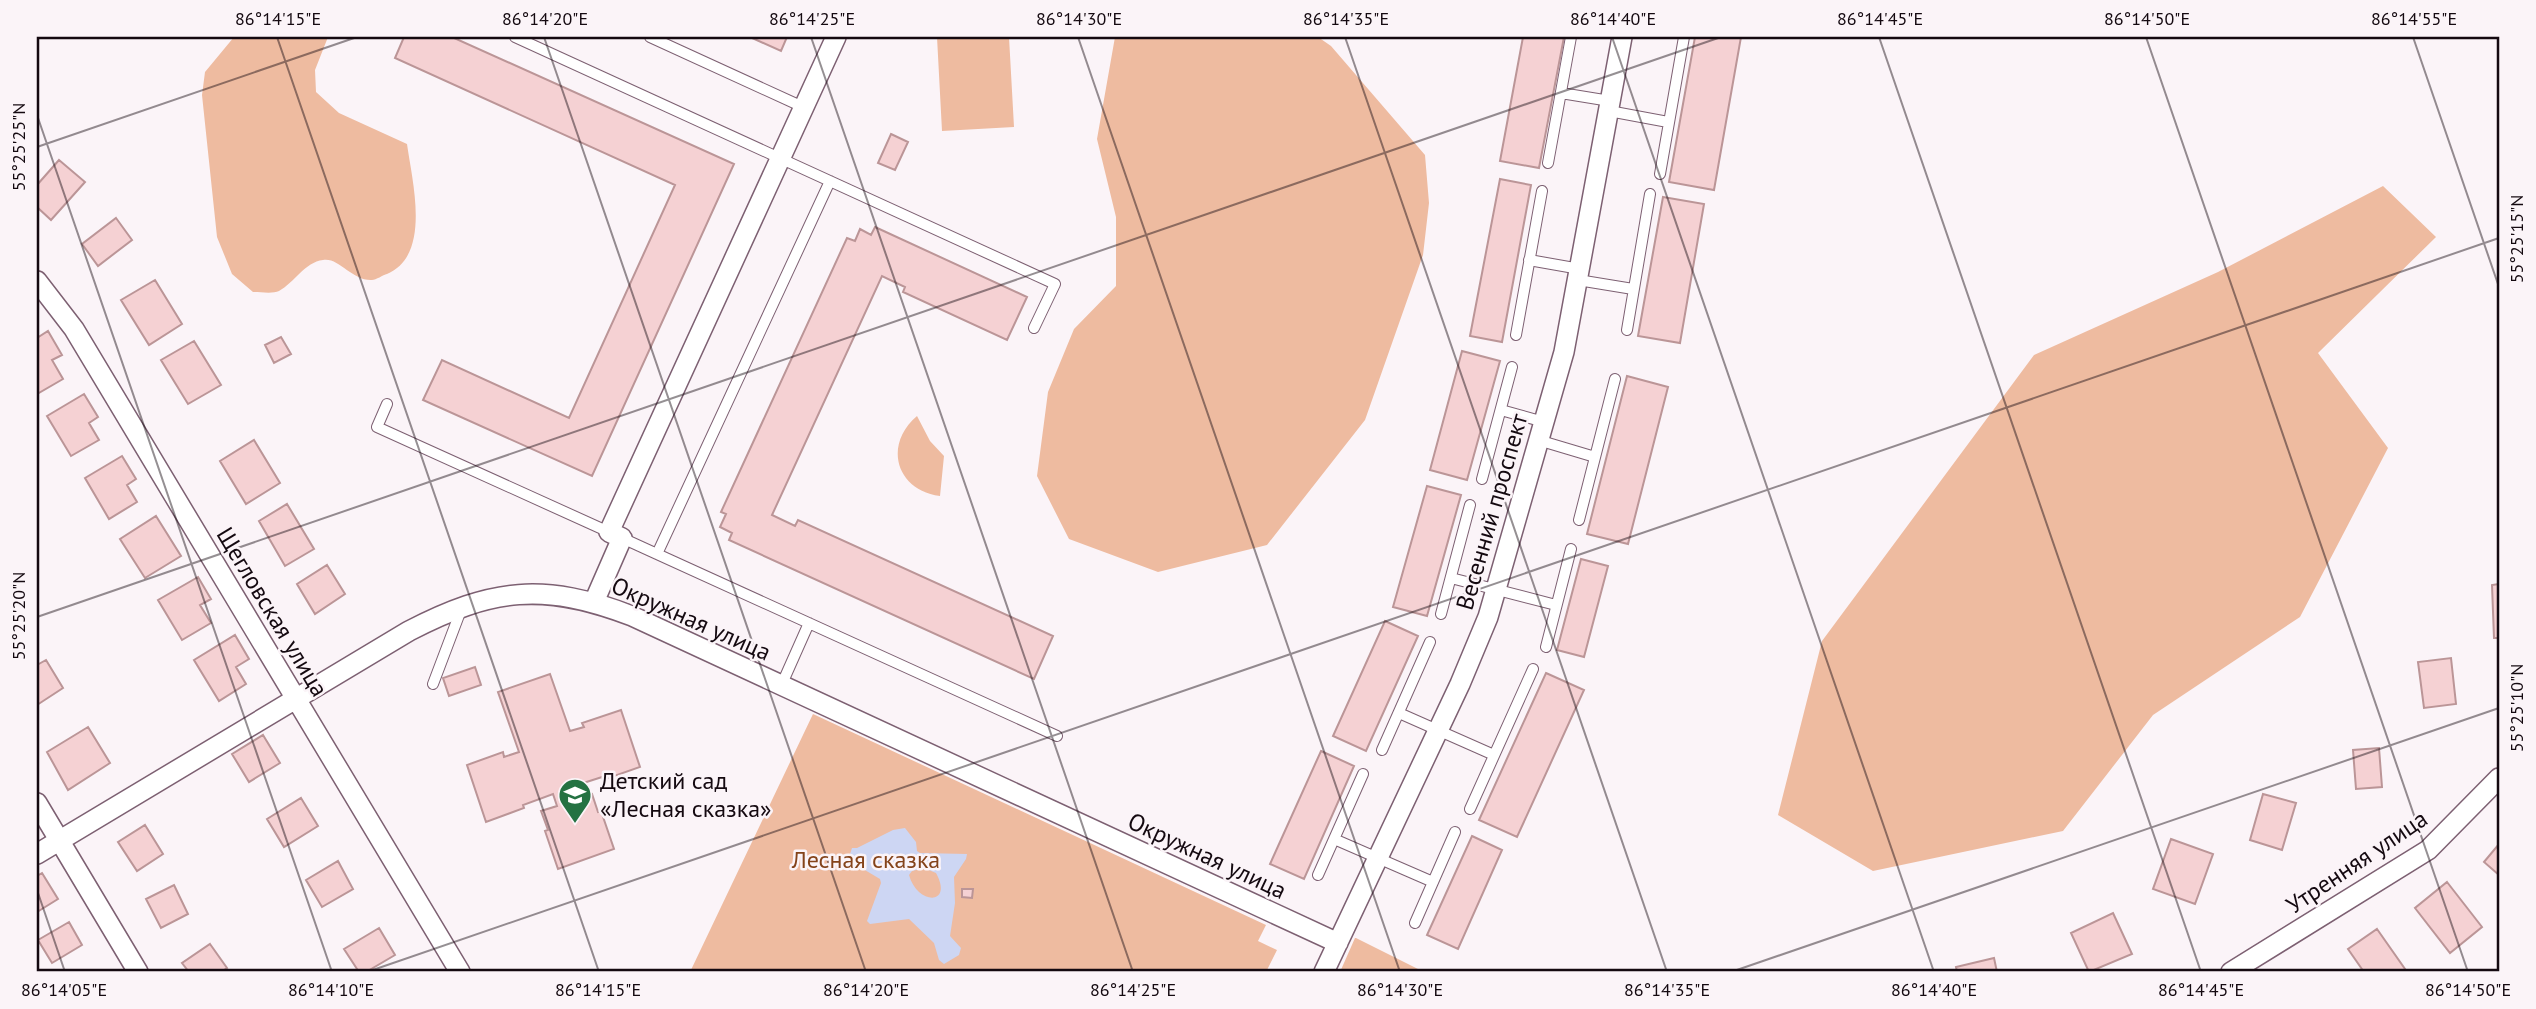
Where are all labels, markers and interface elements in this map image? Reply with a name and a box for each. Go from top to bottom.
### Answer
text: 86°14'15"E [235,7,321,30]
text: 86°14'20"E [502,7,588,30]
text: 86°14'25"E [769,7,855,30]
text: 86°14'30"E [1036,7,1122,30]
text: 86°14'35"E [1303,7,1389,30]
text: 86°14'40"E [1570,7,1656,30]
text: 86°14'45"E [1837,7,1923,30]
text: 86°14'50"E [2104,7,2190,30]
text: 86°14'55"E [2371,7,2457,30]
text: 55°25'25"N [7,103,30,191]
text: 55°25'15"N [2505,195,2528,283]
street label: Весенний проспект [1449,410,1534,613]
street label: Щегловская улица [210,521,335,702]
street label: Окружная улица [607,570,776,668]
text: 55°25'20"N [7,572,30,660]
text: 55°25'10"N [2505,664,2528,752]
place label: Детский сад «Лесная сказка» [600,765,772,824]
school or university icon: Детский сад «Лесная сказка» [556,776,594,825]
street label: Утренняя улица [2280,803,2433,920]
street label: Окружная улица [1123,805,1291,906]
park label: Лесная сказка [791,844,940,875]
text: 86°14'05"E [21,978,107,1001]
text: 86°14'10"E [288,978,374,1001]
text: 86°14'15"E [555,978,641,1001]
text: 86°14'20"E [823,978,909,1001]
text: 86°14'25"E [1090,978,1176,1001]
text: 86°14'30"E [1357,978,1443,1001]
text: 86°14'35"E [1624,978,1710,1001]
text: 86°14'40"E [1891,978,1977,1001]
text: 86°14'45"E [2158,978,2244,1001]
text: 86°14'50"E [2425,978,2511,1001]

